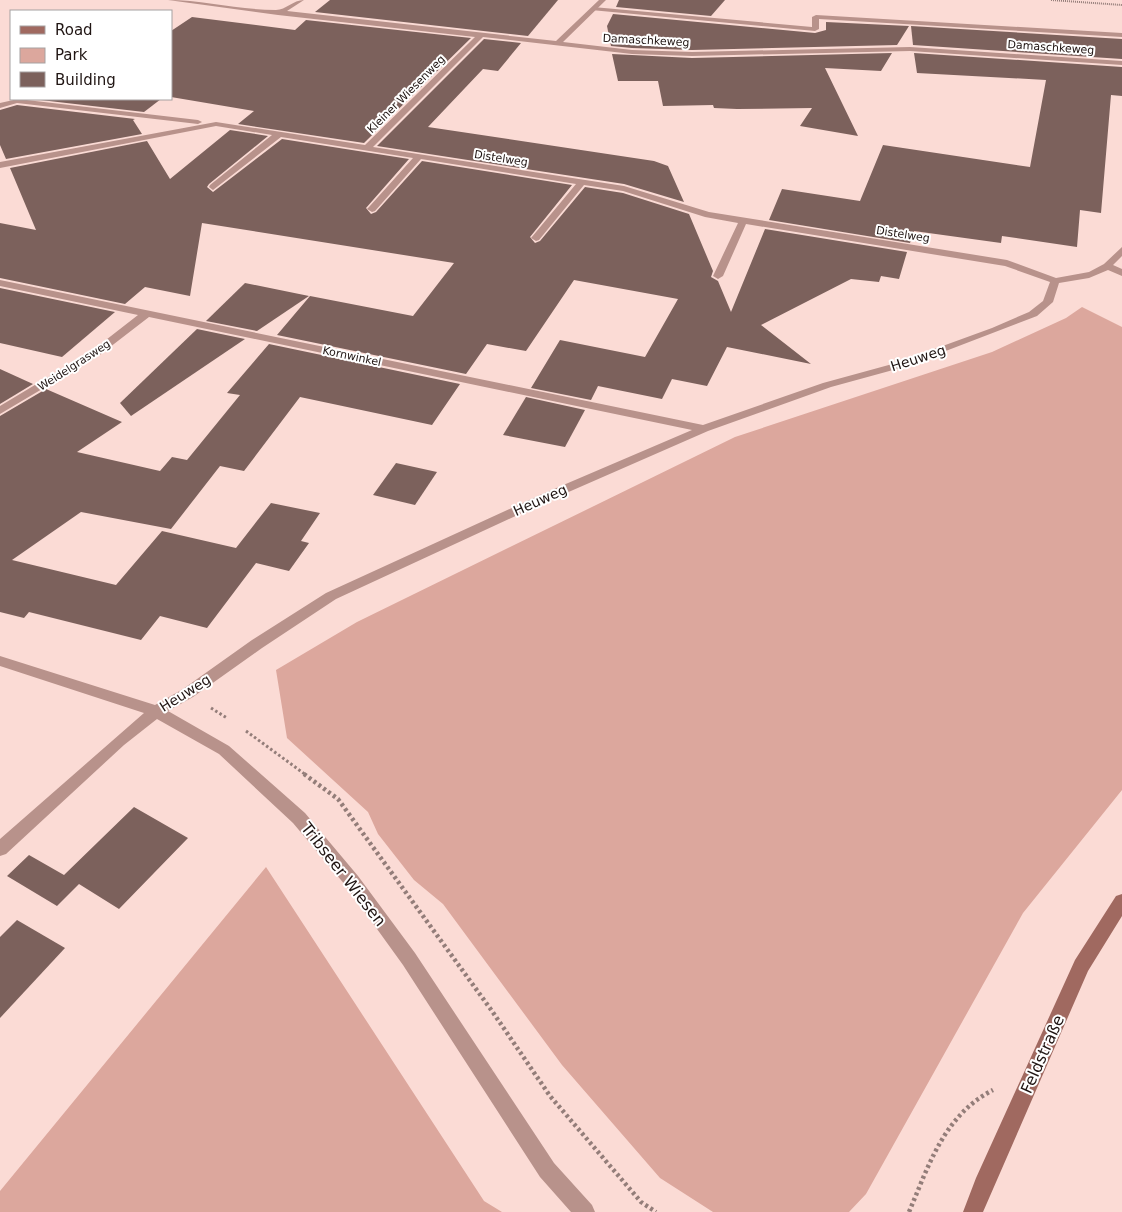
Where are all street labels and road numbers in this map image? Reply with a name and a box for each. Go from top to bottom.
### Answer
street label: Damaschkeweg [602,32,690,49]
street label: Damaschkeweg [1007,38,1095,57]
street label: Kleiner Wiesenweg [365,53,448,136]
street label: Distelweg [473,148,529,169]
street label: Distelweg [875,224,931,245]
street label: Weidelgrasweg [36,337,113,394]
street label: Heuweg [888,342,948,374]
street label: Kornwinkel [321,344,382,369]
street label: Heuweg [511,481,569,519]
street label: Heuweg [157,671,213,715]
street label: Tribseer Wiesen [297,818,390,930]
street label: Feldstraße [1017,1012,1068,1096]

